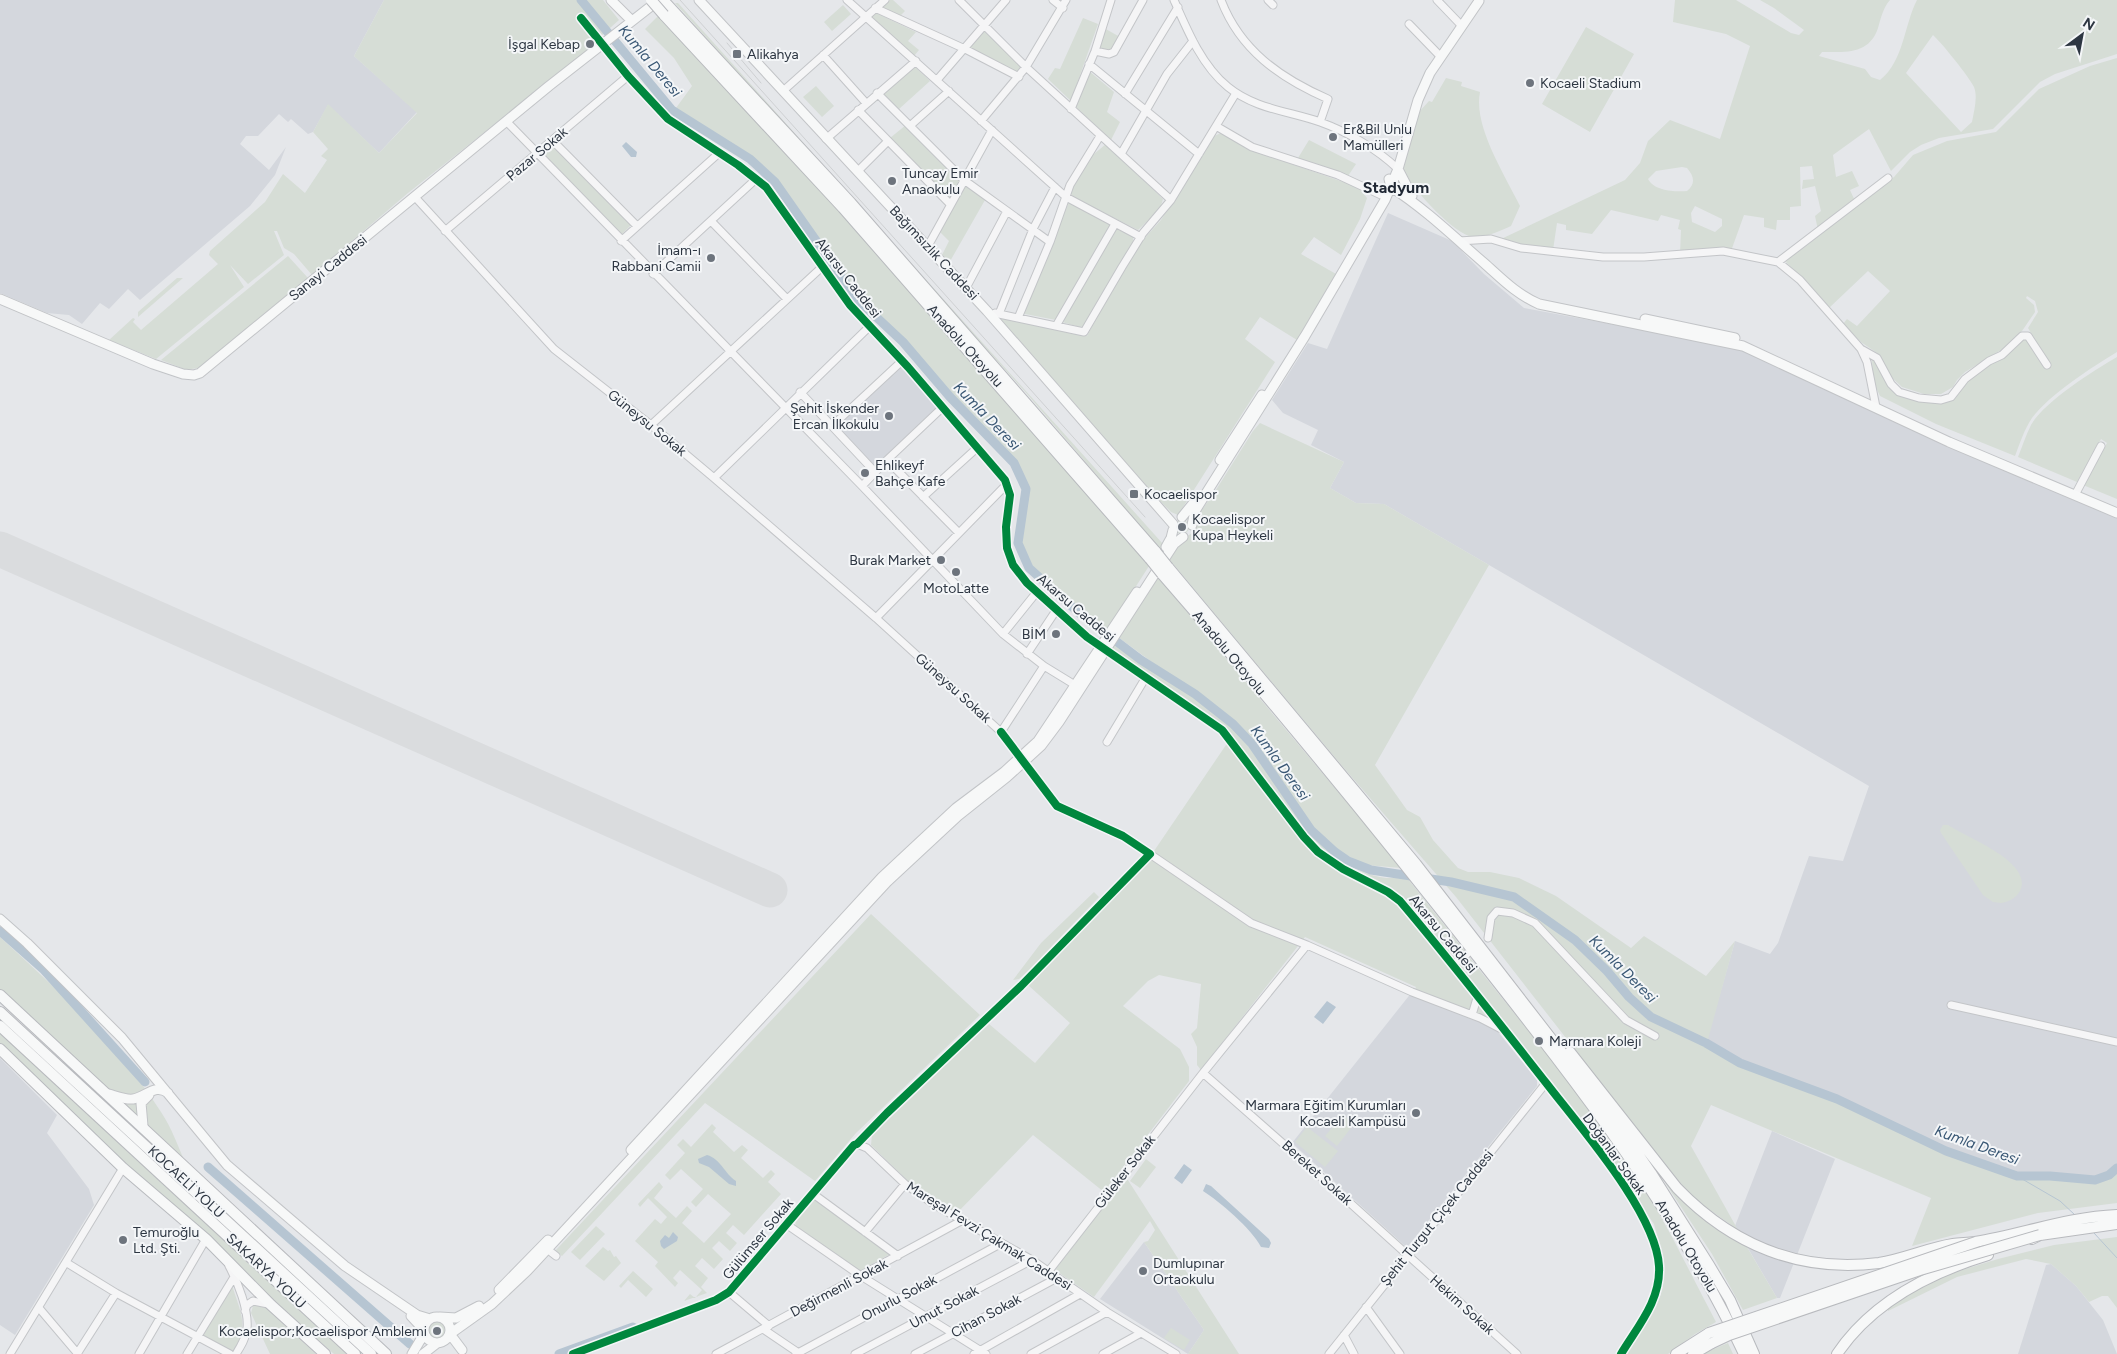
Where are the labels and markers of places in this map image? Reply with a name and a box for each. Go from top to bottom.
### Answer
place label: İşgal Kebap [508,36,580,53]
marker: İşgal Kebap [584,38,596,50]
place label: Alikahya [747,46,799,63]
marker: Alikahya [731,48,743,60]
place label: Kocaeli Stadium [1540,75,1641,92]
marker: Kocaeli Stadium [1524,77,1536,89]
place label: Er&Bil Unlu Mamülleri [1343,121,1412,154]
marker: Er&Bil Unlu Mamülleri [1327,131,1339,143]
place label: Tuncay Emir Anaokulu [902,165,979,198]
marker: Tuncay Emir Anaokulu [886,175,898,187]
place label: İmam-ı Rabbani Camii [611,242,701,275]
marker: İmam-ı Rabbani Camii [705,252,717,264]
place label: Şehit İskender Ercan İlkokulu [790,400,879,433]
marker: Şehit İskender Ercan İlkokulu [883,410,895,422]
place label: Ehlikeyf Bahçe Kafe [875,457,946,490]
marker: Ehlikeyf Bahçe Kafe [859,467,871,479]
place label: Kocaelispor [1144,486,1217,503]
marker: Kocaelispor [1128,488,1140,500]
place label: Kocaelispor Kupa Heykeli [1192,511,1273,544]
marker: Kocaelispor Kupa Heykeli [1176,521,1188,533]
place label: Burak Market [849,552,931,569]
marker: Burak Market [935,554,947,566]
marker: MotoLatte [950,566,962,578]
place label: MotoLatte [923,580,989,597]
place label: BİM [1022,626,1046,643]
marker: BİM [1050,628,1062,640]
place label: Marmara Koleji [1549,1033,1641,1050]
marker: Marmara Koleji [1533,1035,1545,1047]
place label: Marmara Eğitim Kurumları Kocaeli Kampüsü [1245,1097,1406,1130]
marker: Marmara Eğitim Kurumları Kocaeli Kampüsü [1410,1107,1422,1119]
place label: Temuroğlu Ltd. Şti. [133,1224,199,1257]
marker: Temuroğlu Ltd. Şti. [117,1234,129,1246]
place label: Dumlupınar Ortaokulu [1153,1255,1225,1288]
marker: Dumlupınar Ortaokulu [1137,1265,1149,1277]
place label: Kocaelispor;Kocaelispor Amblemi [219,1323,427,1340]
marker: Kocaelispor;Kocaelispor Amblemi [431,1325,443,1337]

